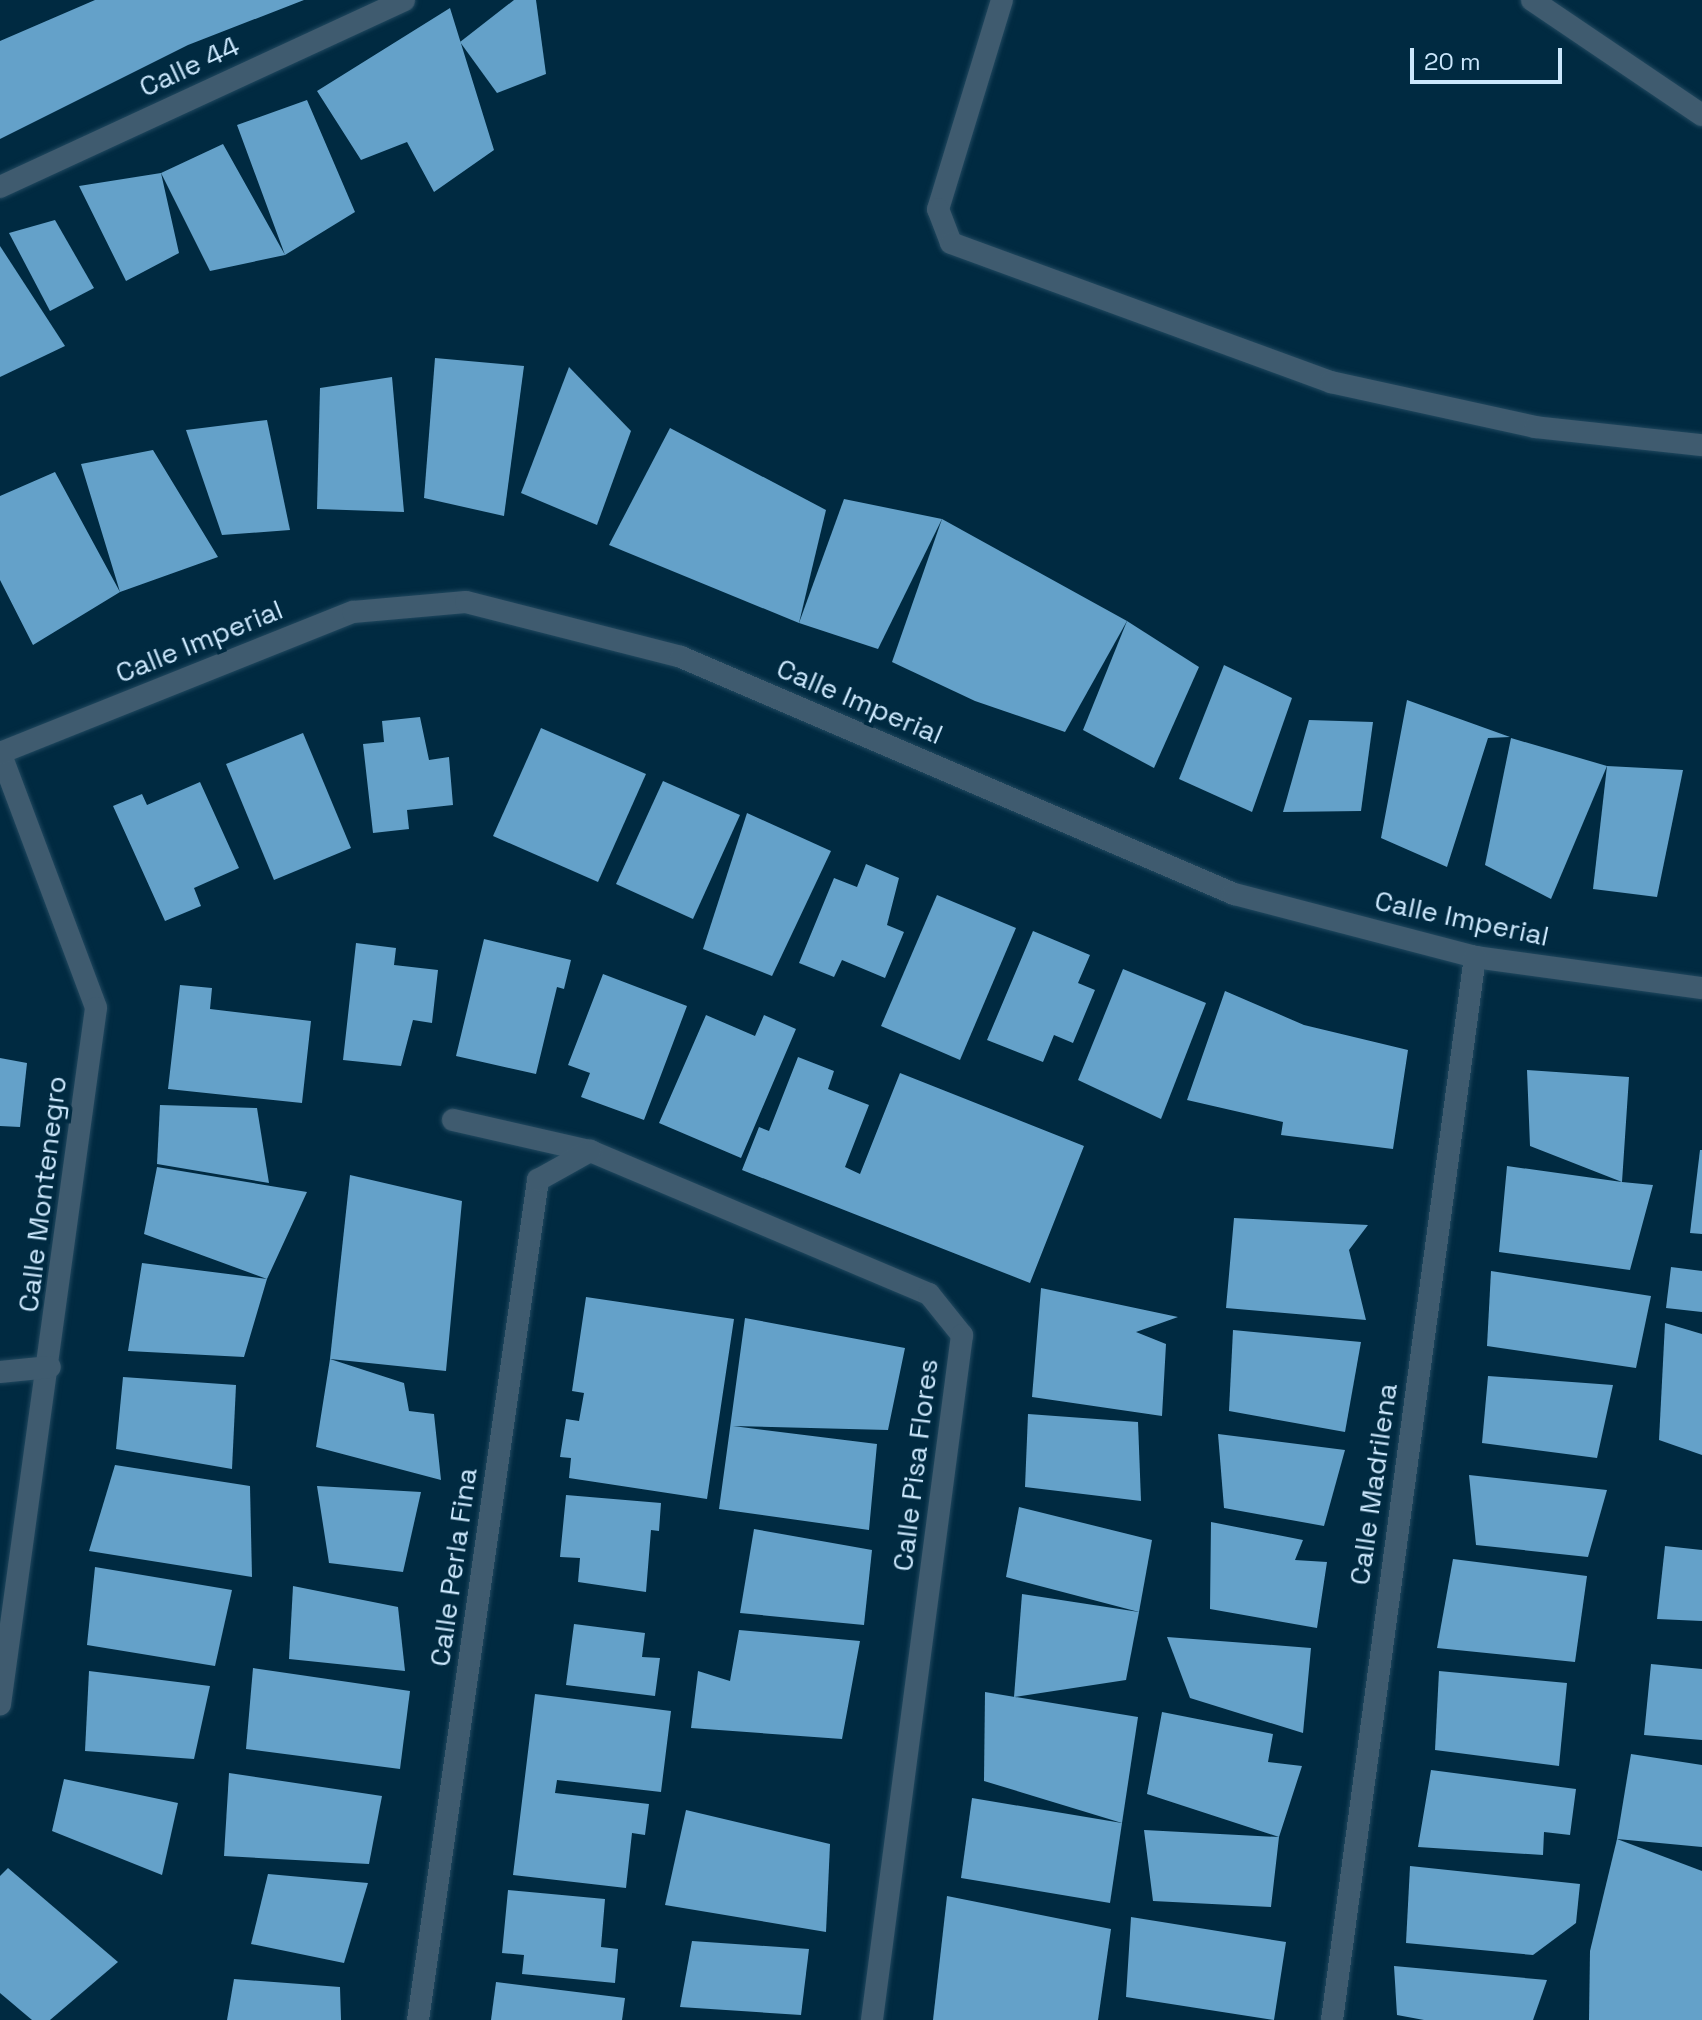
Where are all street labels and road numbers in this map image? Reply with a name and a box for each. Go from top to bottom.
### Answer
street label: Calle 44 [134,28,244,104]
street label: Calle Imperial [110,592,288,690]
street label: Calle Imperial [772,651,948,751]
street label: Calle Imperial [1372,883,1552,953]
street label: Calle Montenegro [11,1074,73,1314]
street label: Calle Pisa Flores [885,1357,945,1573]
street label: Calle Madrilena [1342,1381,1404,1587]
street label: Calle Perla Fina [422,1465,484,1669]

